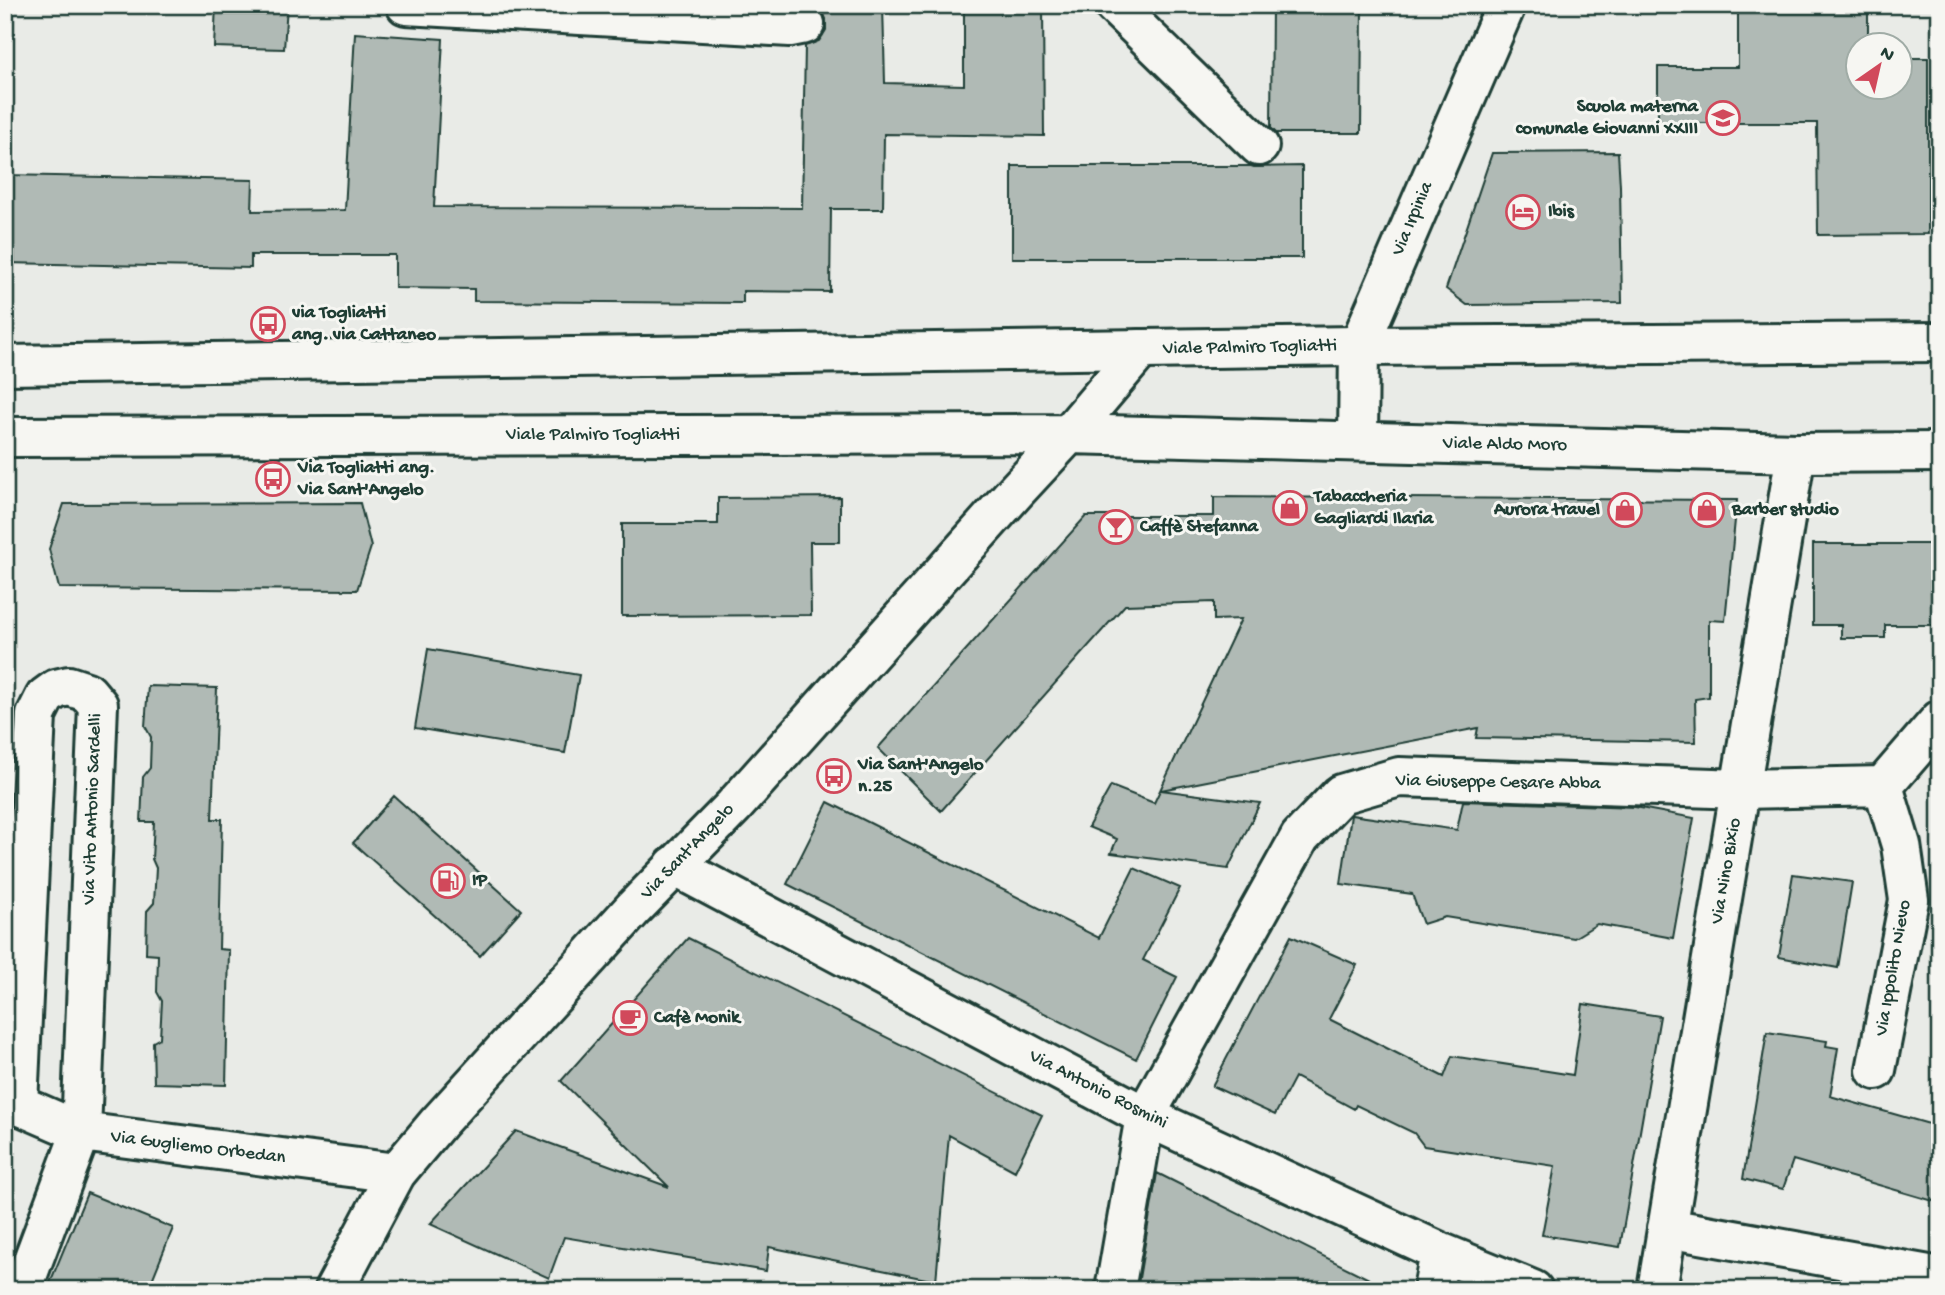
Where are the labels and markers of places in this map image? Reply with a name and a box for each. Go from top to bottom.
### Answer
place label: Scuola materna comunale Giovanni XXIII [1516,96,1699,141]
school or university icon: Scuola materna comunale Giovanni XXIII [1704,99,1742,137]
hotel icon: Ibis [1504,193,1542,231]
place label: Ibis [1548,201,1575,224]
place label: via Togliatti ang. via Cattaneo [291,302,436,347]
bus stop icon: via Togliatti ang. via Cattaneo [249,305,287,343]
place label: Via Togliatti ang. Via Sant'Angelo [297,457,435,502]
bus stop icon: Via Togliatti ang. Via Sant'Angelo [254,460,292,498]
place label: Tabaccheria Gagliardi Ilaria [1312,486,1435,531]
shop icon: Tabaccheria Gagliardi Ilaria [1271,489,1309,527]
shop icon: Aurora travel [1606,491,1644,529]
shop icon: Barber studio [1688,491,1726,529]
place label: Aurora travel [1493,499,1600,522]
place label: Barber studio [1731,499,1839,522]
bar icon: Caffè Stefanna [1097,508,1135,546]
place label: Caffè Stefanna [1139,516,1260,539]
place label: Via Sant'Angelo n.25 [857,754,984,799]
bus stop icon: Via Sant'Angelo n.25 [815,757,853,795]
fuel station icon: IP [429,862,467,900]
place label: IP [472,870,489,893]
cafe icon: Cafè Monik [611,999,649,1037]
place label: Cafè Monik [653,1007,742,1030]

